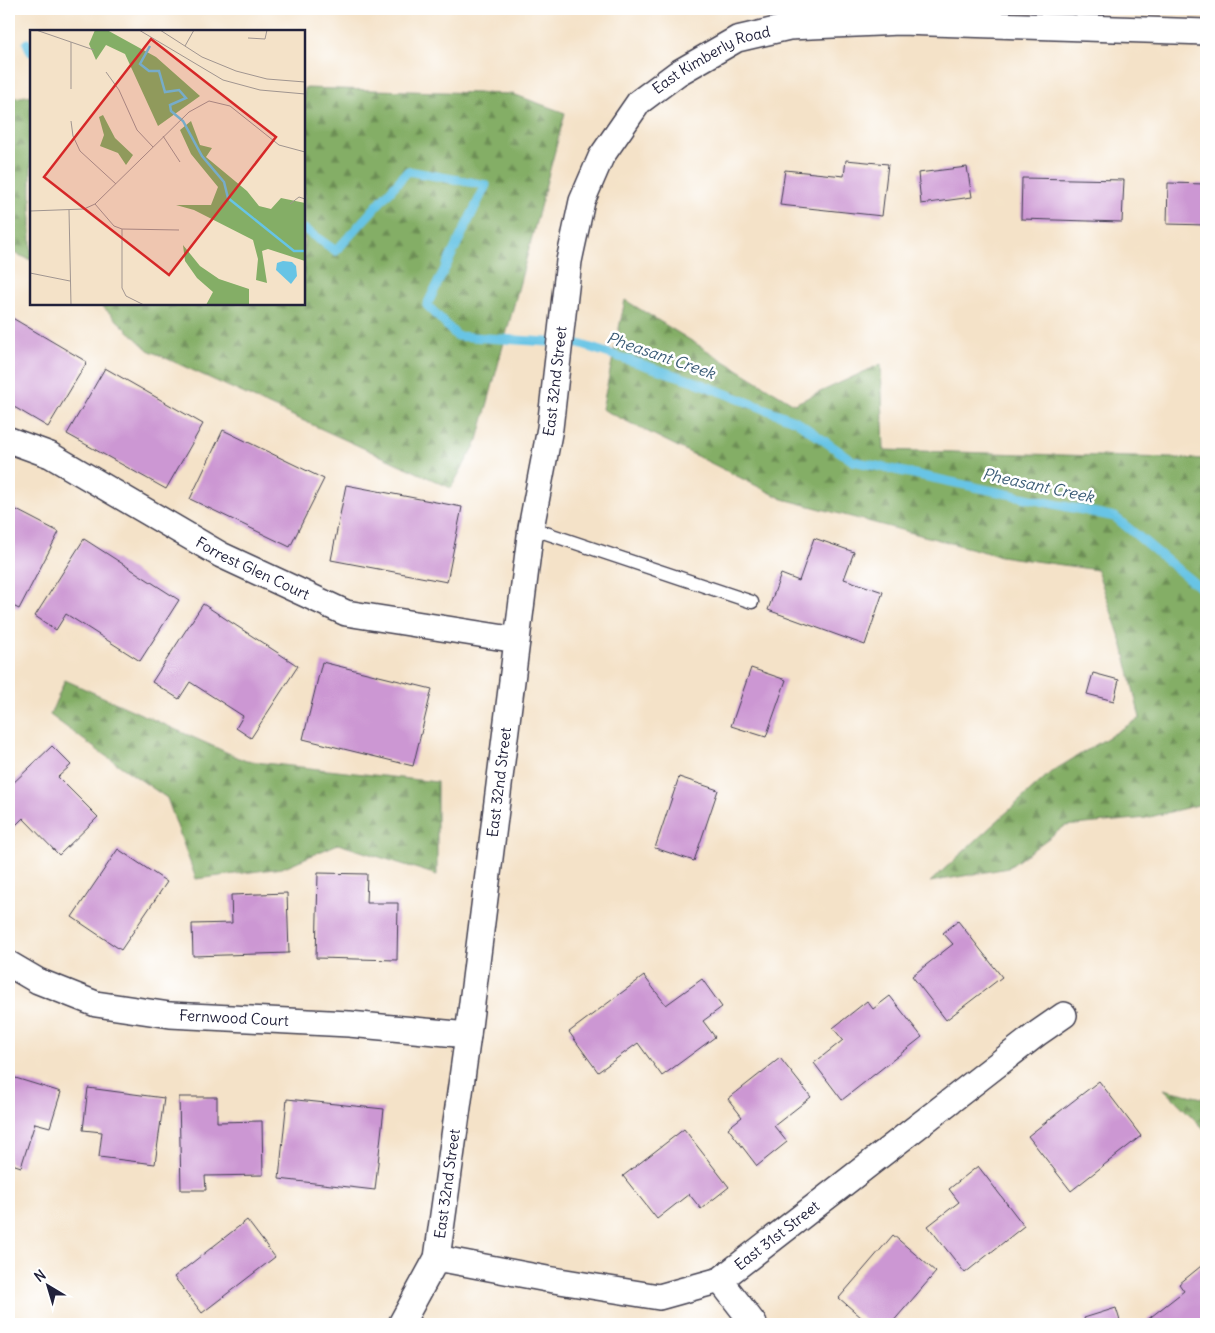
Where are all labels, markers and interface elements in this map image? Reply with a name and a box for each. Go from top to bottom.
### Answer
street label: East Kimberly Road [648,22,772,98]
inset map [30,30,305,305]
street label: East 32nd Street [539,325,571,438]
water label: Pheasant Creek [604,327,720,383]
water label: Pheasant Creek [981,463,1097,507]
street label: Forrest Glen Court [192,532,313,604]
street label: East 32nd Street [483,726,515,838]
street label: Fernwood Court [179,1005,289,1030]
street label: East 32nd Street [430,1128,464,1240]
street label: East 31st Street [730,1196,823,1274]
north arrow [22,1260,72,1310]
text: N [31,1266,49,1286]

